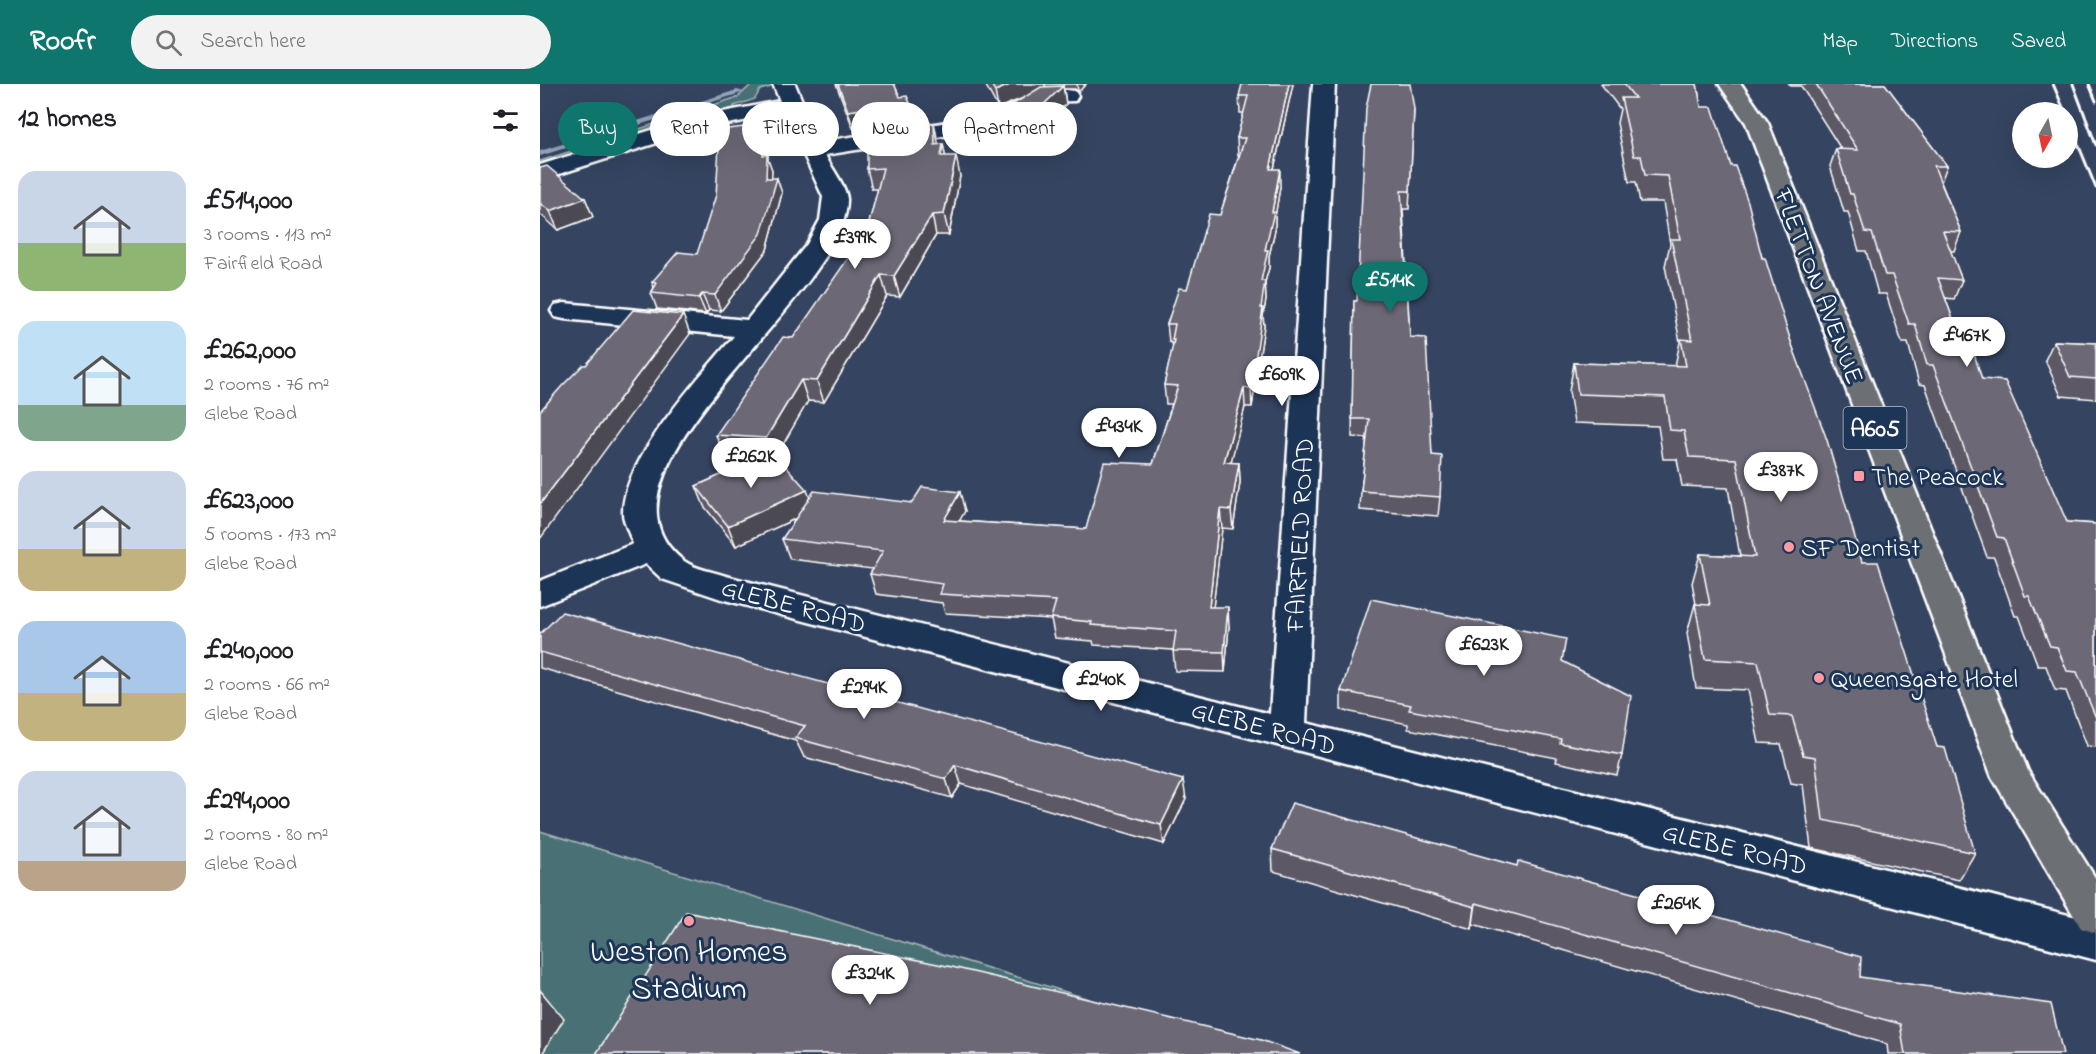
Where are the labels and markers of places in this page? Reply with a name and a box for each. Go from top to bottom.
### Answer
pin: £399K [813,219,897,270]
pin: £514K [1348,262,1432,313]
pin: £467K [1925,317,2009,368]
pin: £609K [1240,356,1324,407]
pin: £434K [1077,408,1161,459]
pin: £262K [709,438,793,489]
pin: £387K [1739,452,1823,503]
place label: The Peacock [1871,460,2004,498]
marker: The Peacock [1852,469,1866,483]
place label: SF Dentist [1801,531,1920,569]
marker: SF Dentist [1782,540,1796,554]
pin: £623K [1442,626,1526,677]
pin: £240K [1059,661,1143,712]
place label: Queensgate Hotel [1831,662,2018,700]
pin: £294K [822,669,906,720]
marker: Queensgate Hotel [1812,671,1826,685]
pin: £264K [1634,885,1718,936]
marker: Weston Homes Stadium [682,914,696,928]
place label: Weston Homes Stadium [590,930,788,1014]
pin: £324K [828,955,912,1006]

